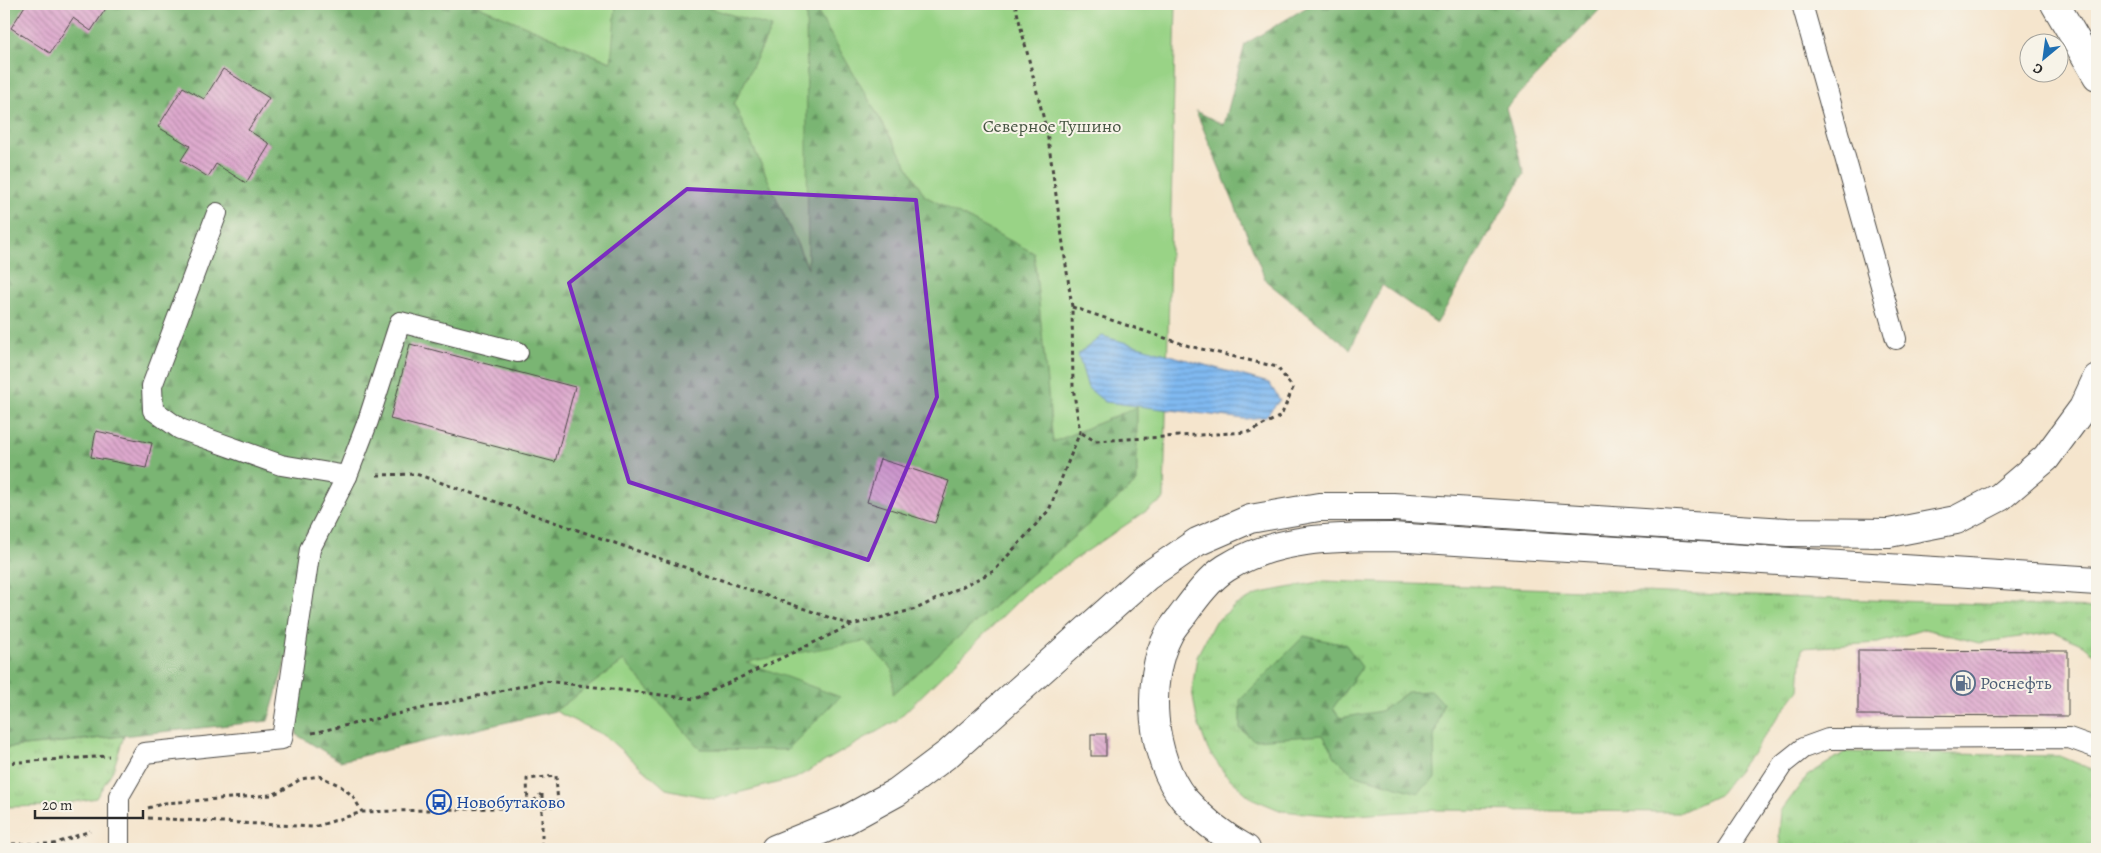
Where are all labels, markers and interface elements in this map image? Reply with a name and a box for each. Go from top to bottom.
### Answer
north arrow [2018,32,2068,82]
text: С [2029,58,2046,79]
park label: Северное Тушино [983,114,1121,138]
fuel station icon: Роснефть [1950,670,1976,696]
place label: Роснефть [1980,671,2052,695]
scale bar [35,788,142,820]
bus stop icon: Новобутаково [426,789,452,815]
place label: Новобутаково [456,790,565,814]
text: 20 m [42,795,73,815]

